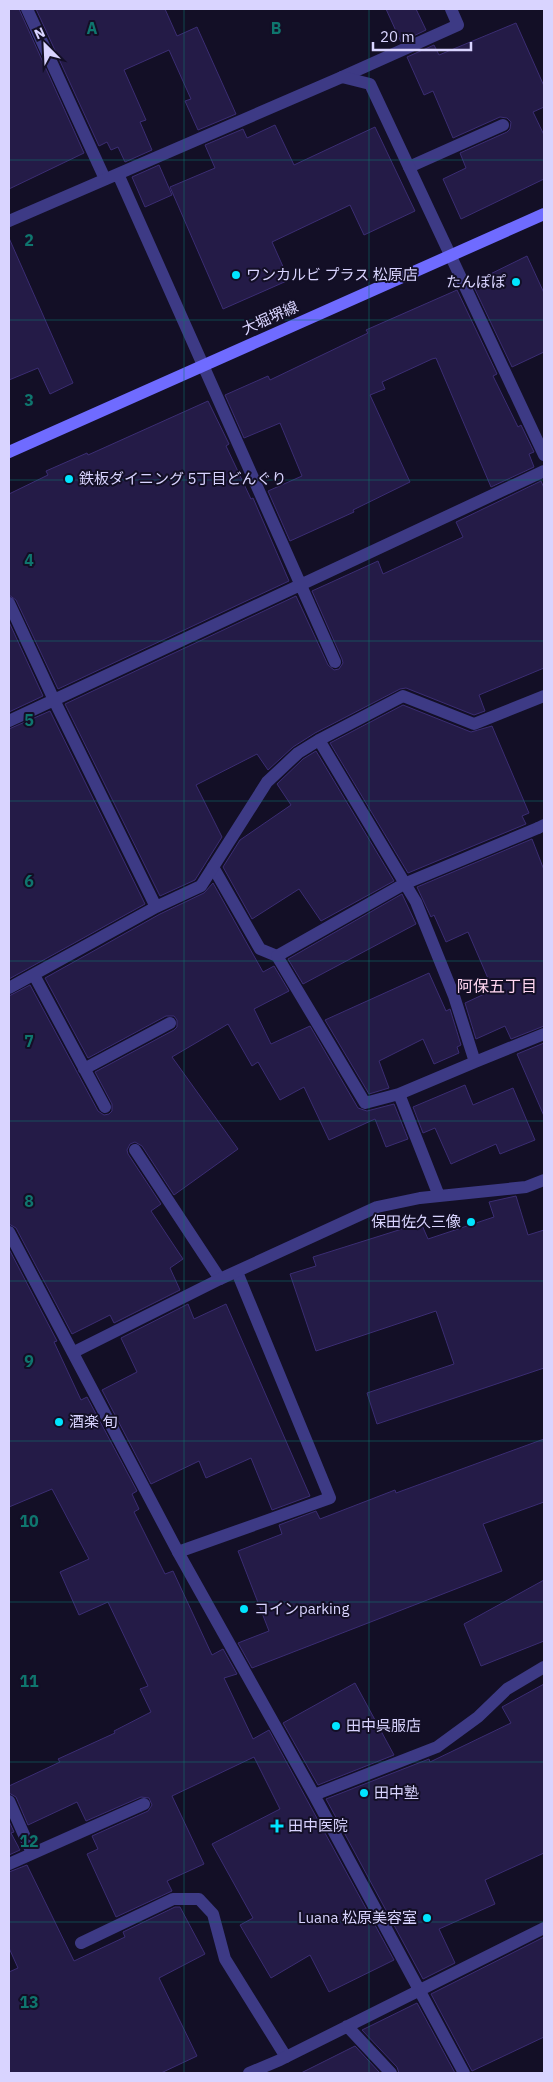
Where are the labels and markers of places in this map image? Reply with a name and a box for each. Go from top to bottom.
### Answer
place label: ワンカルビ プラス 松原店 [246,265,418,284]
marker: ワンカルビ プラス 松原店 [230,269,242,281]
place label: たんぽぽ [446,272,506,291]
marker: たんぽぽ [510,276,522,288]
place label: 鉄板ダイニング 5丁目どんぐり [79,469,287,488]
marker: 鉄板ダイニング 5丁目どんぐり [63,473,75,485]
place label: 保田佐久三像 [371,1212,461,1231]
marker: 保田佐久三像 [465,1216,477,1228]
place label: 酒楽 旬 [69,1412,118,1431]
marker: 酒楽 旬 [53,1416,65,1428]
place label: コインparking [254,1599,349,1618]
marker: コインparking [238,1603,250,1615]
place label: 田中呉服店 [346,1716,421,1735]
marker: 田中呉服店 [330,1720,342,1732]
place label: 田中塾 [374,1783,419,1802]
marker: 田中塾 [358,1787,370,1799]
place label: 田中医院 [288,1816,348,1835]
marker: 田中医院 [270,1819,284,1833]
place label: Luana 松原美容室 [298,1908,417,1927]
marker: Luana 松原美容室 [421,1912,433,1924]

